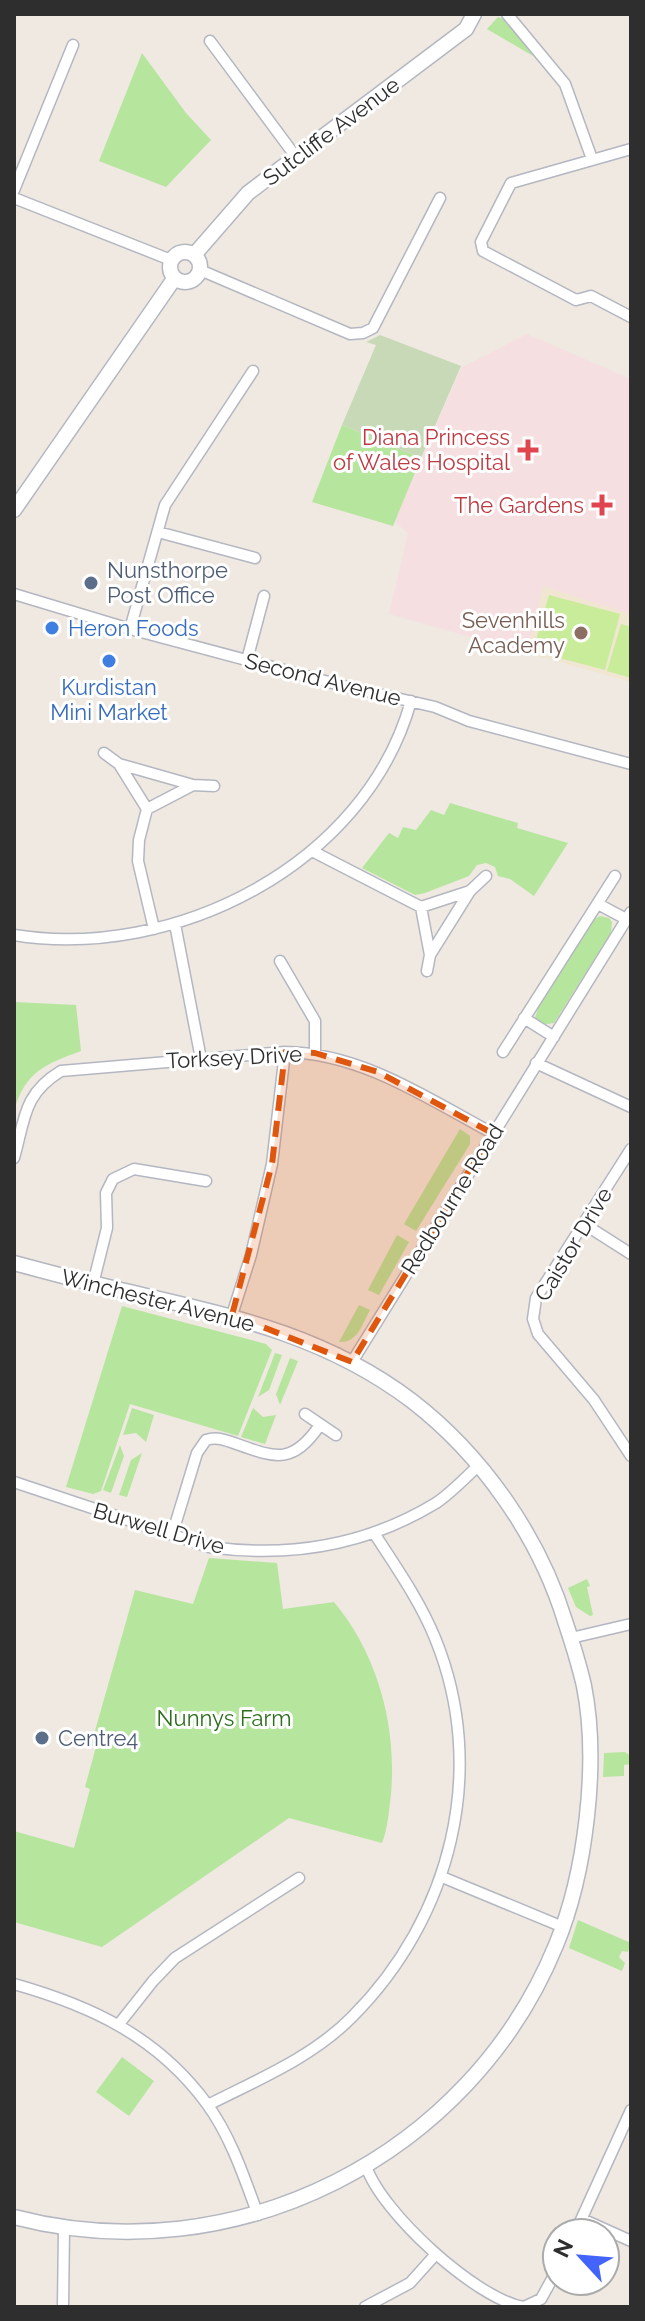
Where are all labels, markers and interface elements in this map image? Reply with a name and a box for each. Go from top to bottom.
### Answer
street label: Sutcliffe Avenue [258,71,404,191]
place label: Diana Princess of Wales Hospital [333,424,510,475]
marker: Diana Princess of Wales Hospital [517,439,539,461]
place label: The Gardens [454,492,584,518]
marker: The Gardens [591,494,613,516]
place label: Nunsthorpe Post Office [107,557,228,608]
marker: Nunsthorpe Post Office [82,574,100,592]
place label: Sevenhills Academy [462,607,565,658]
place label: Heron Foods [68,615,199,641]
marker: Heron Foods [43,619,61,637]
marker: Sevenhills Academy [572,624,590,642]
street label: Second Avenue [242,647,404,711]
marker: Kurdistan Mini Market [100,652,118,670]
place label: Kurdistan Mini Market [50,674,168,725]
street label: Torksey Drive [165,1040,303,1074]
street label: Redbourne Road [395,1119,509,1279]
street label: Caistor Drive [529,1182,617,1306]
street label: Winchester Avenue [59,1263,258,1337]
street label: Burwell Drive [90,1497,228,1559]
park label: Nunnys Farm [157,1705,291,1731]
place label: Centre4 [58,1725,138,1751]
marker: Centre4 [33,1729,51,1747]
north arrow [541,2217,621,2297]
text: N [548,2235,578,2261]

